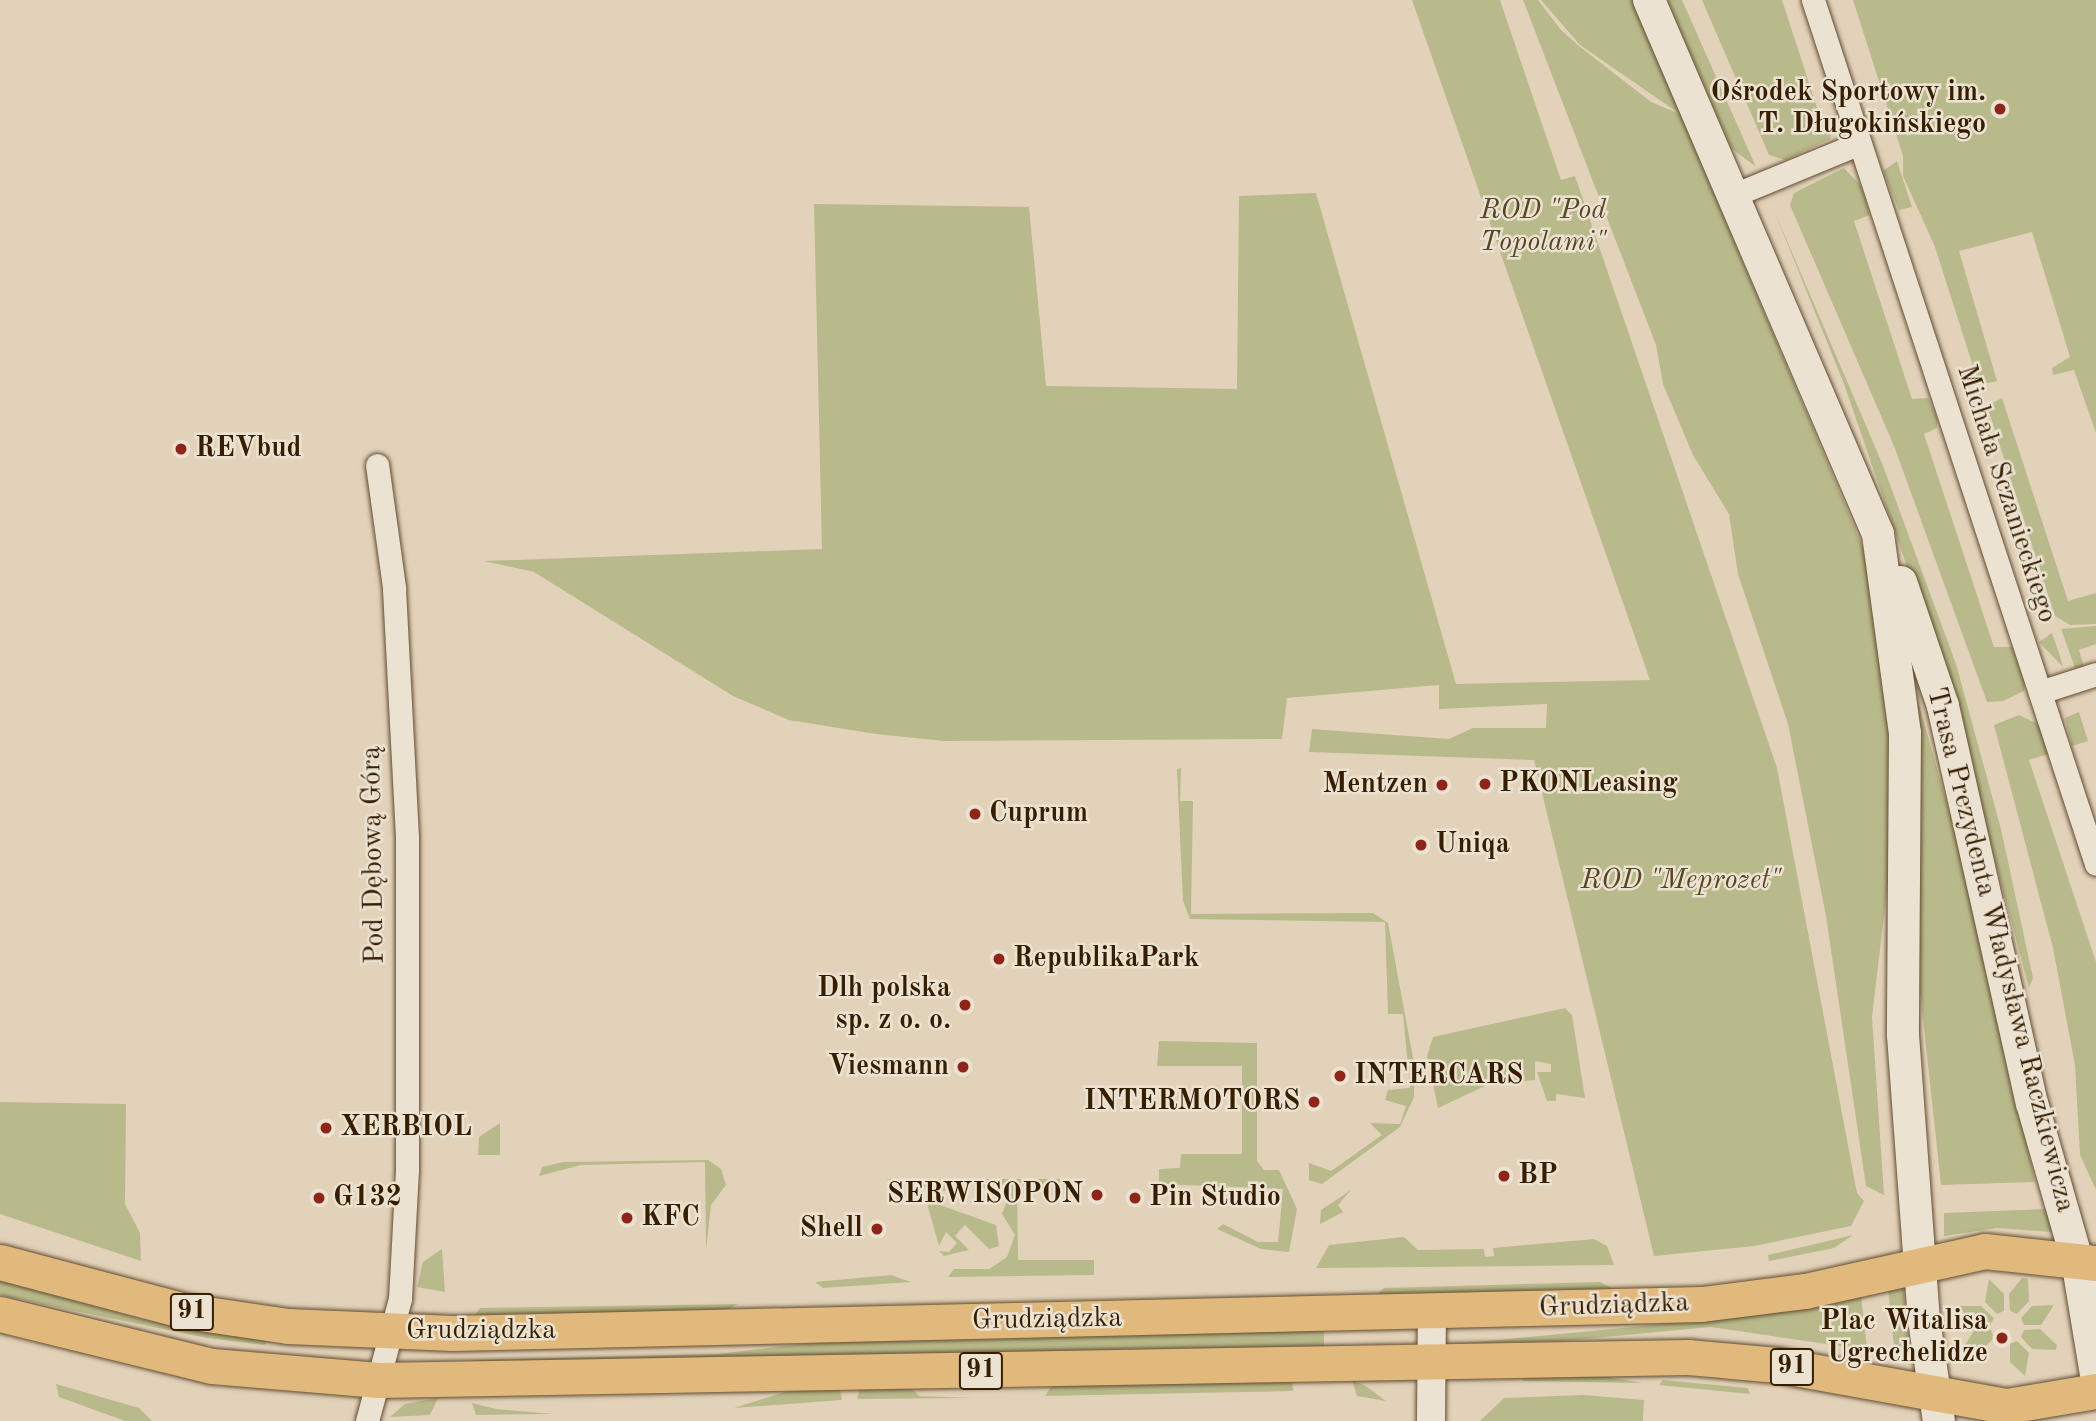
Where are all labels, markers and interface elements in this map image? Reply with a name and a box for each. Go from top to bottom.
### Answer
place label: Ośrodek Sportowy im. T. Długokińskiego [1710,76,1986,142]
marker: Ośrodek Sportowy im. T. Długokińskiego [1992,101,2008,117]
park label: ROD "Pod Topolami" [1480,194,1606,260]
street label: Michała Sczanieckiego [1948,361,2064,627]
place label: REVbud [195,432,302,466]
marker: REVbud [173,441,189,457]
street label: Trasa Prezydenta Władysława Raczkiewicza [1918,684,2082,1216]
street label: Pod Dębową Górą [355,746,393,964]
place label: PKONLeasing [1499,767,1678,801]
place label: Mentzen [1322,768,1428,802]
marker: PKONLeasing [1477,776,1493,792]
marker: Mentzen [1434,777,1450,793]
place label: Cuprum [989,797,1088,831]
marker: Cuprum [967,806,983,822]
place label: Uniqa [1435,828,1510,862]
marker: Uniqa [1413,837,1429,853]
park label: ROD "Meprozet" [1581,864,1781,898]
place label: RepublikaPark [1013,942,1199,976]
marker: RepublikaPark [991,951,1007,967]
place label: Dlh polska sp. z o. o. [817,972,951,1038]
marker: Dlh polska sp. z o. o. [957,997,973,1013]
place label: Viesmann [828,1050,949,1084]
marker: Viesmann [955,1059,971,1075]
place label: INTERCARS [1354,1059,1523,1093]
marker: INTERCARS [1332,1068,1348,1084]
place label: INTERMOTORS [1084,1085,1300,1119]
marker: INTERMOTORS [1306,1094,1322,1110]
place label: XERBIOL [340,1111,472,1145]
marker: XERBIOL [318,1120,334,1136]
place label: BP [1518,1159,1558,1193]
marker: BP [1496,1168,1512,1184]
place label: SERWISOPON [887,1178,1083,1212]
place label: G132 [333,1181,402,1215]
place label: Pin Studio [1149,1181,1281,1215]
marker: SERWISOPON [1089,1187,1105,1203]
marker: G132 [311,1190,327,1206]
marker: Pin Studio [1127,1190,1143,1206]
place label: KFC [641,1201,700,1235]
marker: KFC [619,1210,635,1226]
place label: Shell [799,1212,863,1246]
marker: Shell [869,1221,885,1237]
street label: Grudziądzka [1538,1287,1690,1325]
road number: 91 [169,1289,215,1334]
street label: Grudziądzka [972,1302,1122,1338]
place label: Plac Witalisa Ugrechelidze [1820,1305,1988,1371]
street label: Grudziądzka [406,1314,556,1348]
marker: Plac Witalisa Ugrechelidze [1994,1330,2010,1346]
road number: 91 [1769,1344,1815,1390]
road number: 91 [958,1348,1004,1394]

